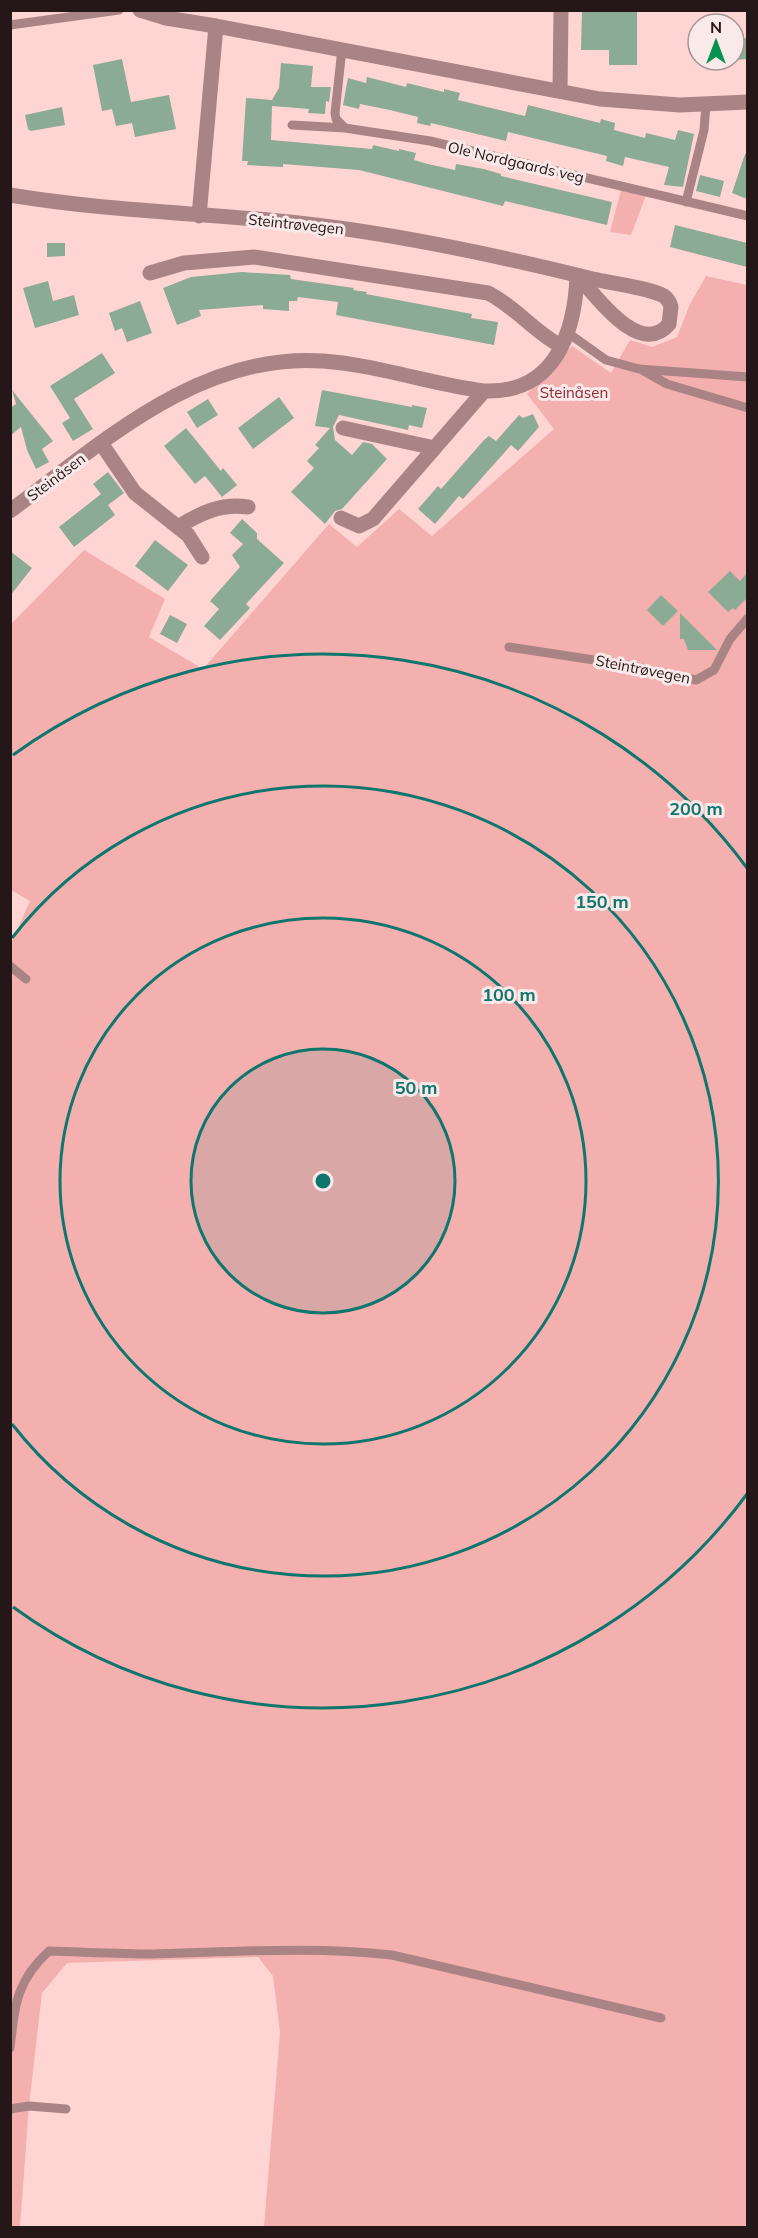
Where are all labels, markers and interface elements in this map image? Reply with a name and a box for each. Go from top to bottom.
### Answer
north arrow [686,12,746,72]
text: N [710,17,722,37]
street label: Ole Nordgaards veg [446,137,586,187]
street label: Steintrøvegen [247,210,345,238]
park label: Steinåsen [540,383,608,402]
street label: Steinåsen [23,449,89,505]
street label: Steintrøvegen [594,651,692,687]
text: 200 m [669,797,723,820]
text: 150 m [575,890,629,913]
text: 100 m [482,983,536,1006]
text: 50 m [395,1076,437,1099]
centre of rings [313,1171,333,1191]

